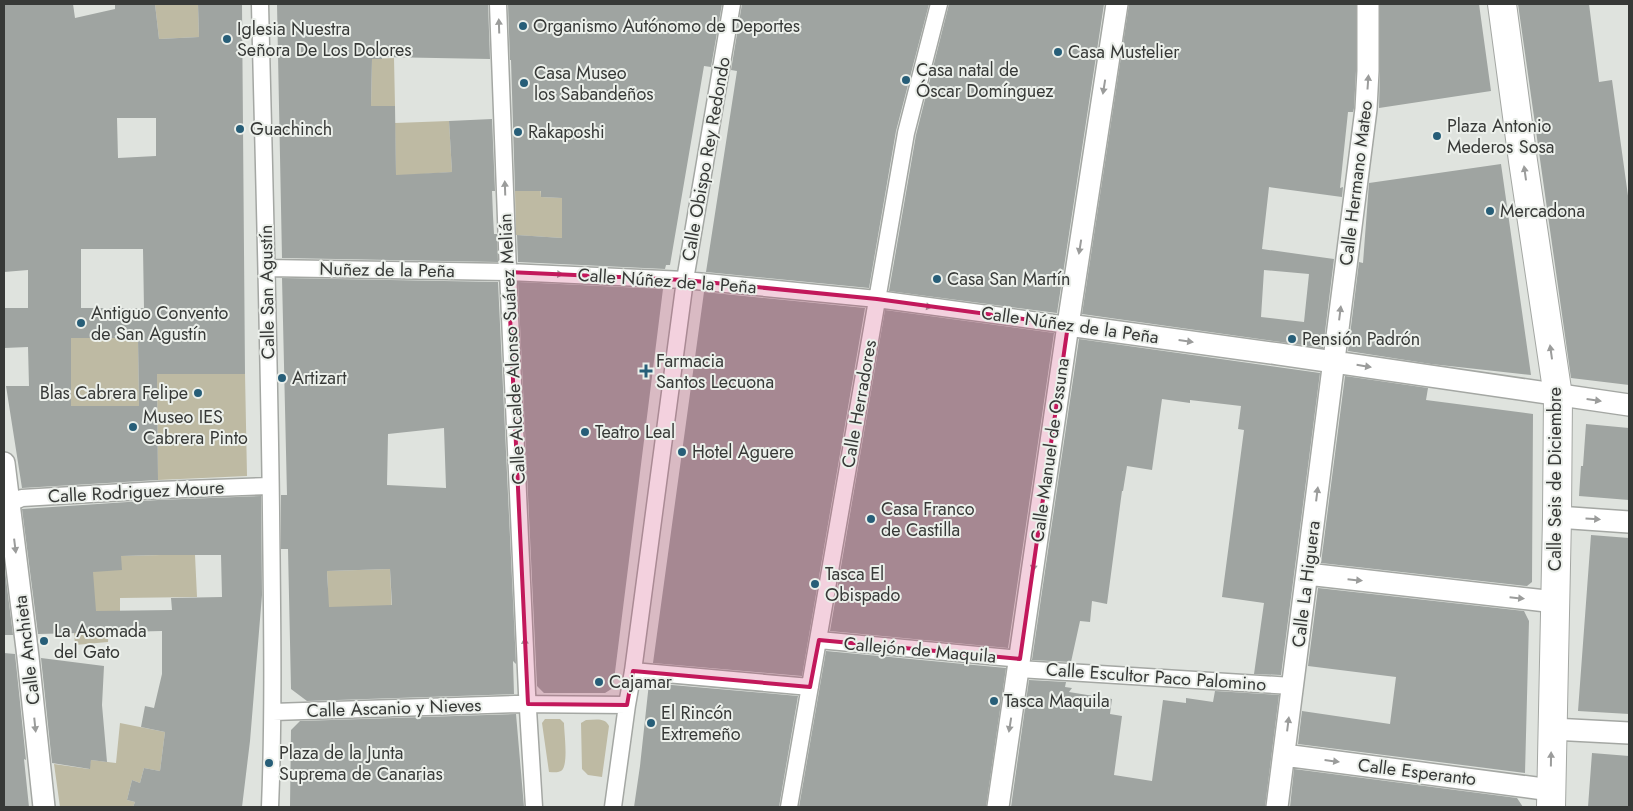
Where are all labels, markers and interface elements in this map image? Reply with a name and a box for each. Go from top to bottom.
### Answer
place label: Organismo Autónomo de Deportes [533,13,800,39]
place label: Iglesia Nuestra Señora De Los Dolores [237,16,412,63]
one-way arrow [494,17,502,33]
marker: Organismo Autónomo de Deportes [517,20,529,32]
marker: Iglesia Nuestra Señora De Los Dolores [221,33,233,45]
place label: Casa Mustelier [1068,39,1180,65]
marker: Casa Mustelier [1052,46,1064,58]
street label: Calle Obispo Rey Redondo [675,55,737,263]
place label: Casa natal de Óscar Domínguez [916,57,1054,104]
place label: Casa Museo los Sabandeños [534,60,654,107]
marker: Casa natal de Óscar Domínguez [900,74,912,86]
one-way arrow [1364,74,1372,90]
marker: Casa Museo los Sabandeños [518,77,530,89]
one-way arrow [1100,79,1108,95]
street label: Calle Hermano Mateo [1333,99,1379,267]
place label: Plaza Antonio Mederos Sosa [1447,113,1554,160]
place label: Guachinch [250,116,332,142]
place label: Rakaposhi [528,119,605,145]
marker: Guachinch [234,123,246,135]
marker: Rakaposhi [512,126,524,138]
marker: Plaza Antonio Mederos Sosa [1431,130,1443,142]
one-way arrow [1521,165,1529,181]
one-way arrow [500,180,508,196]
place label: Mercadona [1500,198,1585,224]
marker: Mercadona [1484,205,1496,217]
street label: Calle Alcalde Alonso Suárez Melián [492,213,532,485]
street label: Calle San Agustín [253,224,281,360]
one-way arrow [1075,240,1083,256]
street label: Nuñez de la Peña [319,256,455,284]
street label: Calle Núñez de la Peña [577,262,757,300]
place label: Casa San Martín [947,266,1071,292]
one-way arrow [549,270,565,278]
marker: Casa San Martín [931,273,943,285]
place label: Antiguo Convento de San Agustín [91,300,228,347]
street label: Calle Núñez de la Peña [979,300,1161,350]
one-way arrow [917,302,933,310]
one-way arrow [1336,305,1344,321]
marker: Antiguo Convento de San Agustín [75,317,87,329]
place label: Pensión Padrón [1302,326,1420,352]
marker: Pensión Padrón [1286,333,1298,345]
one-way arrow [1178,337,1194,345]
street label: Calle Herradores [835,338,883,470]
one-way arrow [1547,343,1555,359]
place label: Farmacia Santos Lecuona [656,348,774,395]
street label: Calle Manuel de Ossuna [1024,356,1076,544]
one-way arrow [1356,362,1372,370]
place label: Artizart [292,365,347,391]
marker: Farmacia Santos Lecuona [640,365,652,377]
marker: Artizart [276,372,288,384]
place label: Blas Cabrera Felipe [40,380,188,406]
marker: Blas Cabrera Felipe [192,387,204,399]
street label: Calle Seis de Diciembre [1542,387,1568,571]
one-way arrow [1586,397,1602,405]
place label: Museo IES Cabrera Pinto [143,404,248,451]
place label: Teatro Leal [595,419,675,445]
marker: Museo IES Cabrera Pinto [127,421,139,433]
marker: Teatro Leal [579,426,591,438]
place label: Hotel Aguere [692,439,794,465]
marker: Hotel Aguere [676,446,688,458]
street label: Calle Rodriguez Moure [47,474,225,510]
one-way arrow [1314,485,1322,501]
place label: Casa Franco de Castilla [881,496,975,543]
marker: Casa Franco de Castilla [865,513,877,525]
one-way arrow [1585,516,1601,524]
street label: Calle La Higuera [1285,519,1327,649]
one-way arrow [11,539,19,555]
one-way arrow [1030,556,1038,572]
place label: Tasca El Obispado [825,561,901,608]
one-way arrow [1348,576,1364,584]
marker: Tasca El Obispado [809,578,821,590]
street label: Calle Anchieta [7,594,47,706]
one-way arrow [1509,594,1525,602]
place label: La Asomada del Gato [54,618,147,665]
street label: Callejón de Maquila [843,630,997,670]
marker: La Asomada del Gato [38,635,50,647]
one-way arrow [520,636,528,652]
street label: Calle Escultor Paco Palomino [1045,656,1267,698]
place label: Cajamar [609,669,673,695]
marker: Cajamar [593,676,605,688]
place label: Tasca Maquila [1004,688,1110,714]
street label: Calle Ascanio y Nieves [306,692,482,724]
marker: Tasca Maquila [988,695,1000,707]
place label: El Rincón Extremeño [661,700,741,747]
one-way arrow [1284,716,1292,732]
marker: El Rincón Extremeño [645,717,657,729]
one-way arrow [1006,717,1014,733]
one-way arrow [32,718,40,734]
place label: Plaza de la Junta Suprema de Canarias [279,740,443,787]
one-way arrow [1547,750,1555,766]
street label: Calle Esperanto [1356,752,1478,792]
marker: Plaza de la Junta Suprema de Canarias [263,757,275,769]
one-way arrow [1324,757,1340,765]

